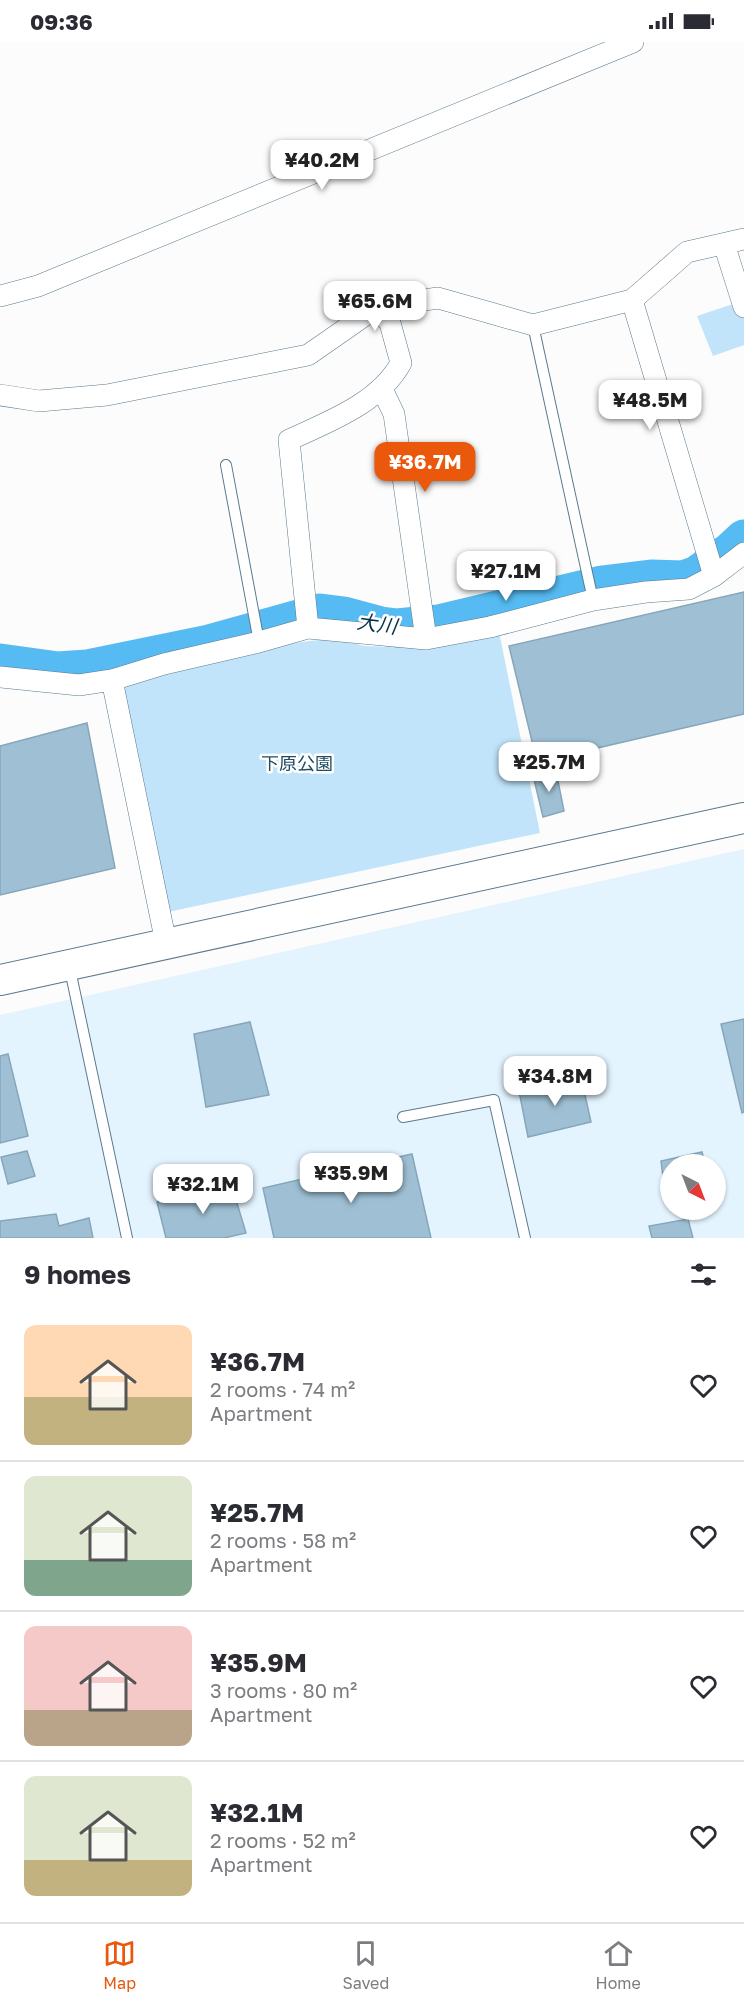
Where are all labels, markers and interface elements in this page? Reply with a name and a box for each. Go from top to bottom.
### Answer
text: 09:36 [30,8,93,35]
pin: ¥40.2M [273,140,371,191]
text: ¥40.2M [284,147,360,171]
pin: ¥65.6M [326,281,424,332]
text: ¥65.6M [338,288,413,312]
pin: ¥48.5M [601,380,699,431]
text: ¥48.5M [613,387,687,411]
pin: ¥36.7M [376,442,474,493]
text: ¥36.7M [388,449,462,473]
pin: ¥27.1M [457,551,555,602]
text: ¥27.1M [471,558,541,582]
water label: 大川 [356,608,400,638]
pin: ¥25.7M [500,742,598,793]
text: ¥25.7M [513,749,585,773]
park label: 下原公園 [261,752,333,774]
pin: ¥34.8M [506,1056,604,1107]
text: ¥34.8M [518,1063,592,1087]
pin: ¥35.9M [302,1153,400,1204]
north arrow [660,1154,726,1220]
map controls [660,1154,726,1220]
text: ¥35.9M [314,1160,388,1184]
pin: ¥32.1M [154,1164,252,1215]
text: ¥32.1M [167,1171,239,1195]
icon: filters [687,1258,720,1291]
text: 9 homes [24,1259,131,1290]
text: ¥36.7M [210,1346,305,1377]
icon: home [72,1349,144,1421]
icon: heart [687,1369,720,1402]
text: 2 rooms · 74 m² [210,1377,355,1401]
text: Apartment [210,1401,313,1425]
text: ¥25.7M [210,1497,305,1528]
icon: home [72,1500,144,1572]
icon: heart [687,1520,720,1553]
text: 2 rooms · 58 m² [210,1528,356,1552]
text: Apartment [210,1552,313,1576]
text: ¥35.9M [210,1647,307,1678]
icon: home [72,1650,144,1722]
icon: heart [687,1670,720,1703]
text: 3 rooms · 80 m² [210,1678,357,1702]
text: Apartment [210,1702,313,1726]
text: ¥32.1M [210,1797,304,1828]
icon: home [72,1800,144,1872]
icon: heart [687,1820,720,1853]
text: 2 rooms · 52 m² [210,1828,356,1852]
text: Apartment [210,1852,313,1876]
tab: Map [103,1937,136,1993]
tab: Saved [343,1937,389,1993]
tab: Home [596,1937,641,1993]

